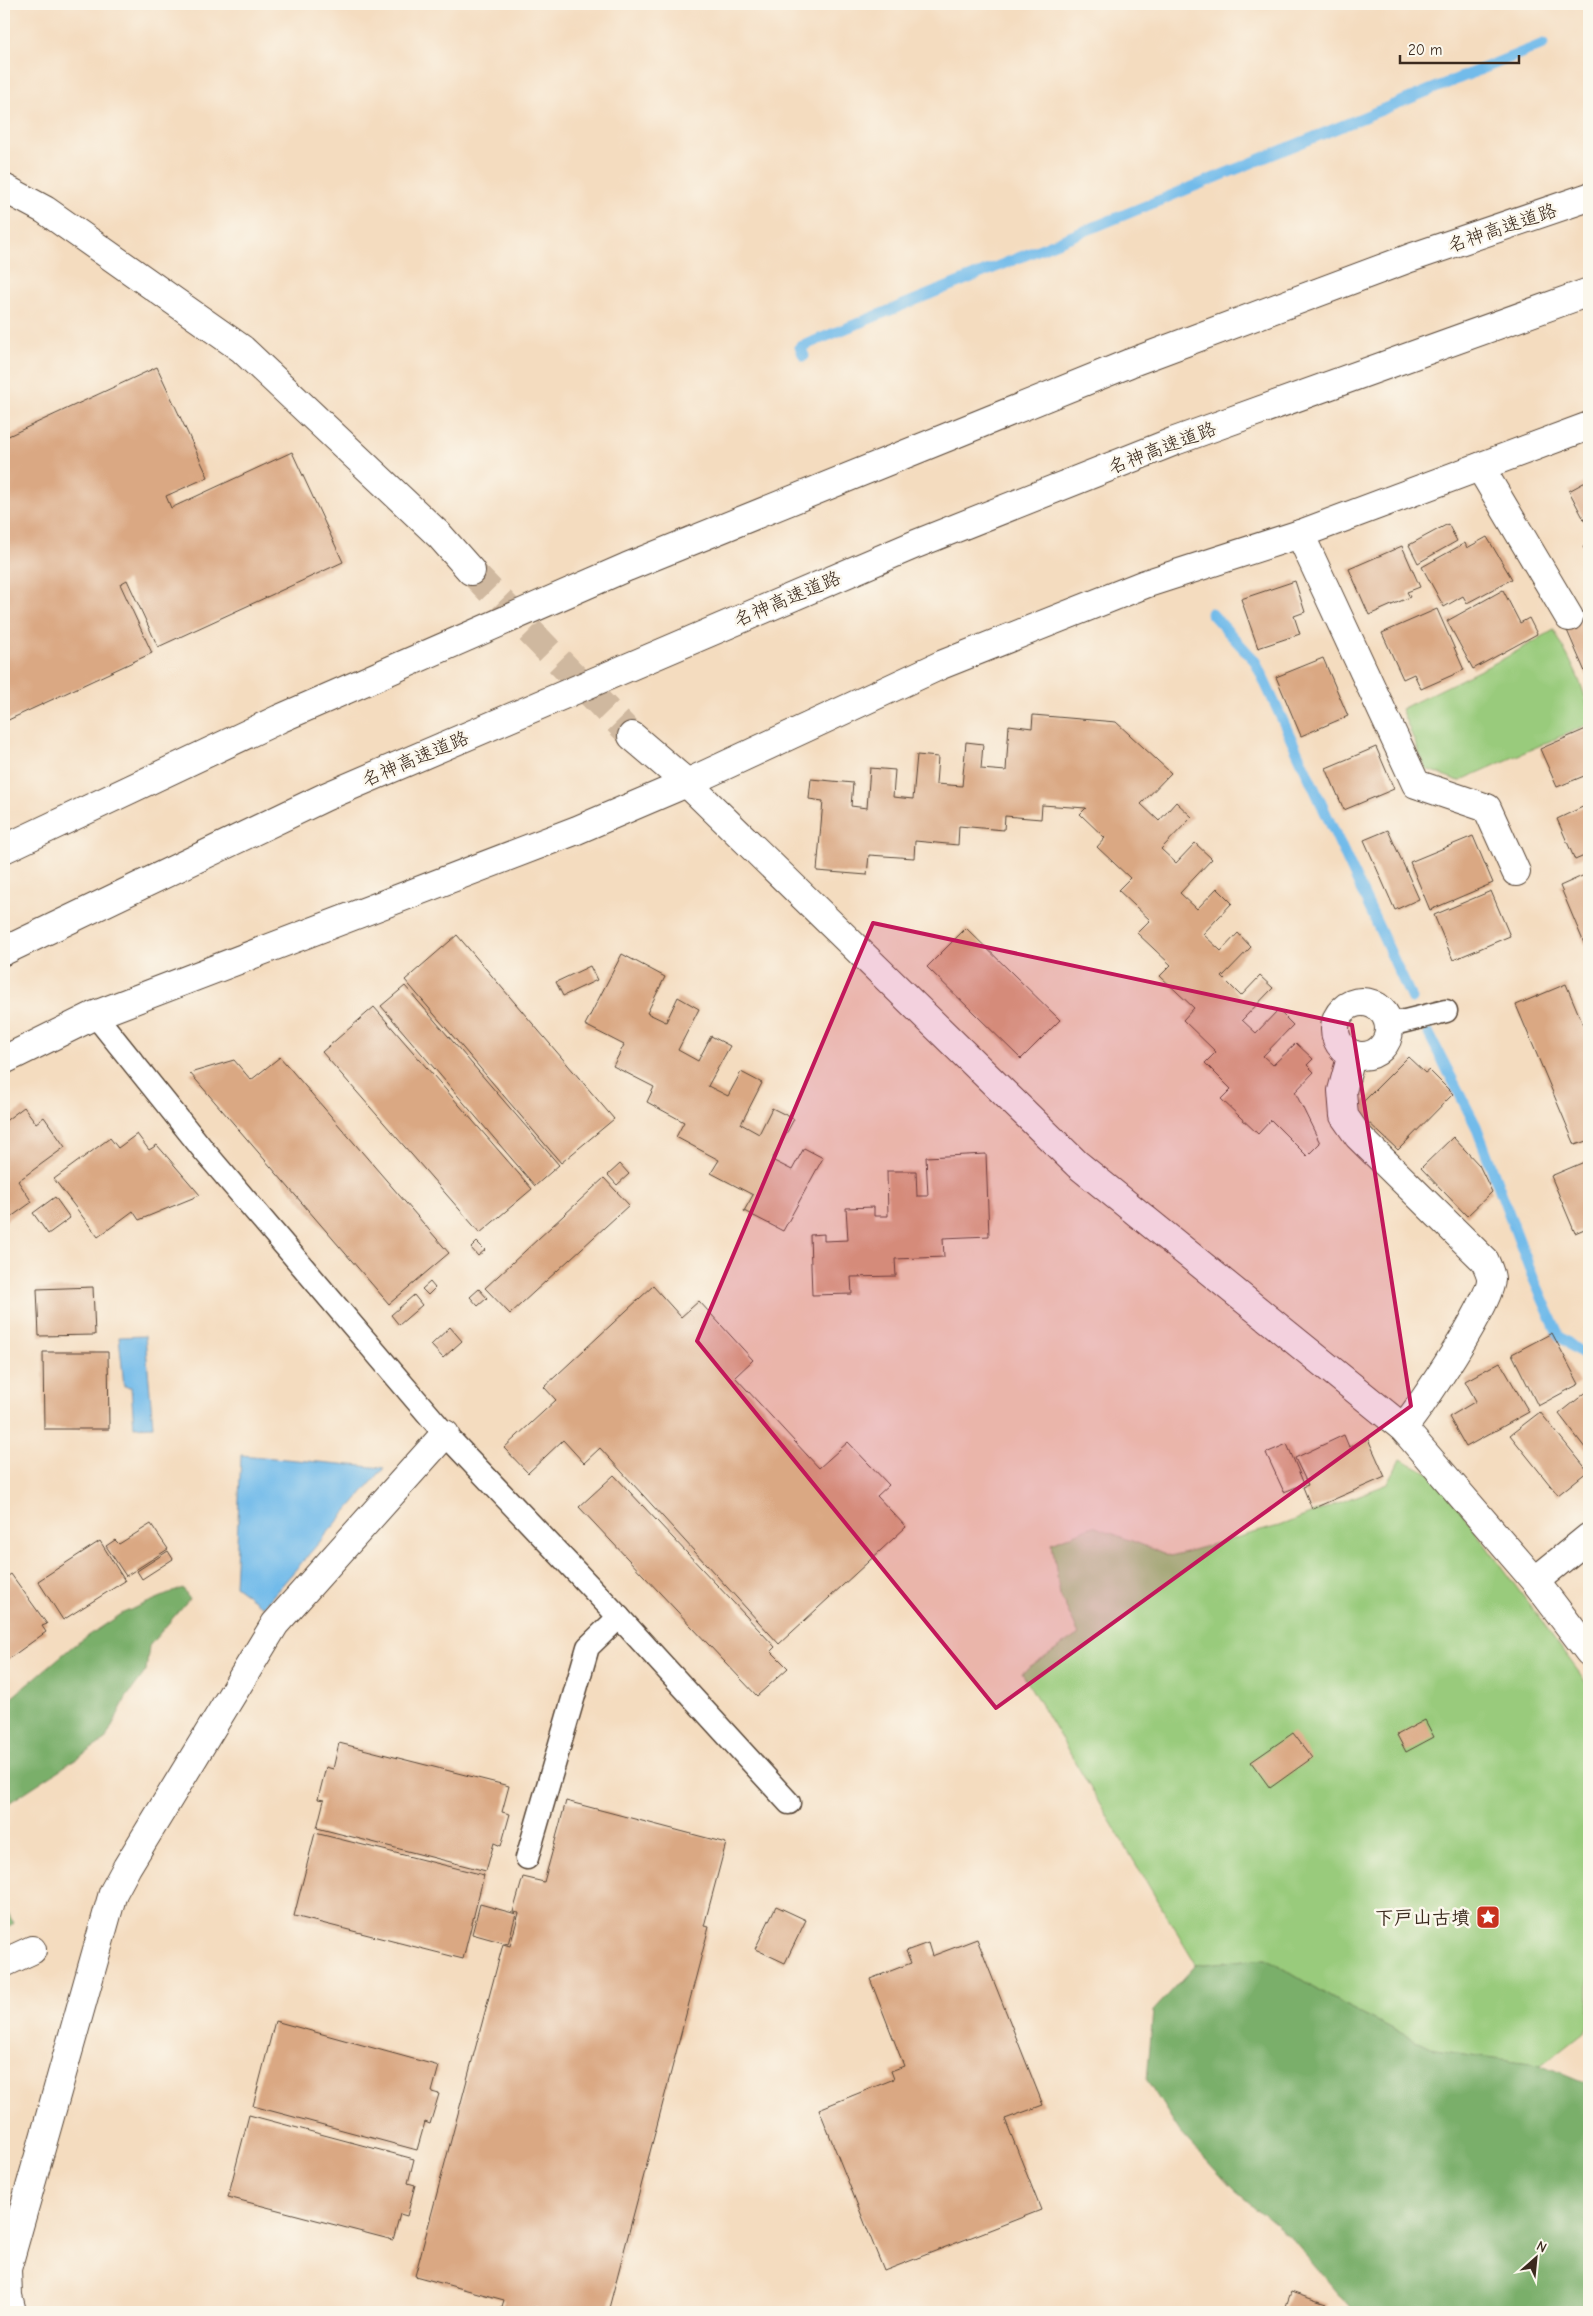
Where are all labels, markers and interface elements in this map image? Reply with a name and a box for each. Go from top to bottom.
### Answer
scale bar [1400,32,1519,64]
text: 20 m [1408,41,1442,59]
street label: 名神高速道路 [1445,199,1560,257]
street label: 名神高速道路 [1105,417,1220,479]
street label: 名神高速道路 [731,567,844,631]
street label: 名神高速道路 [359,727,472,791]
place icon: 下戸山古墳 [1475,1904,1501,1930]
place label: 下戸山古墳 [1375,1907,1470,1929]
north arrow [1510,2234,1560,2284]
text: N [1534,2237,1550,2257]

